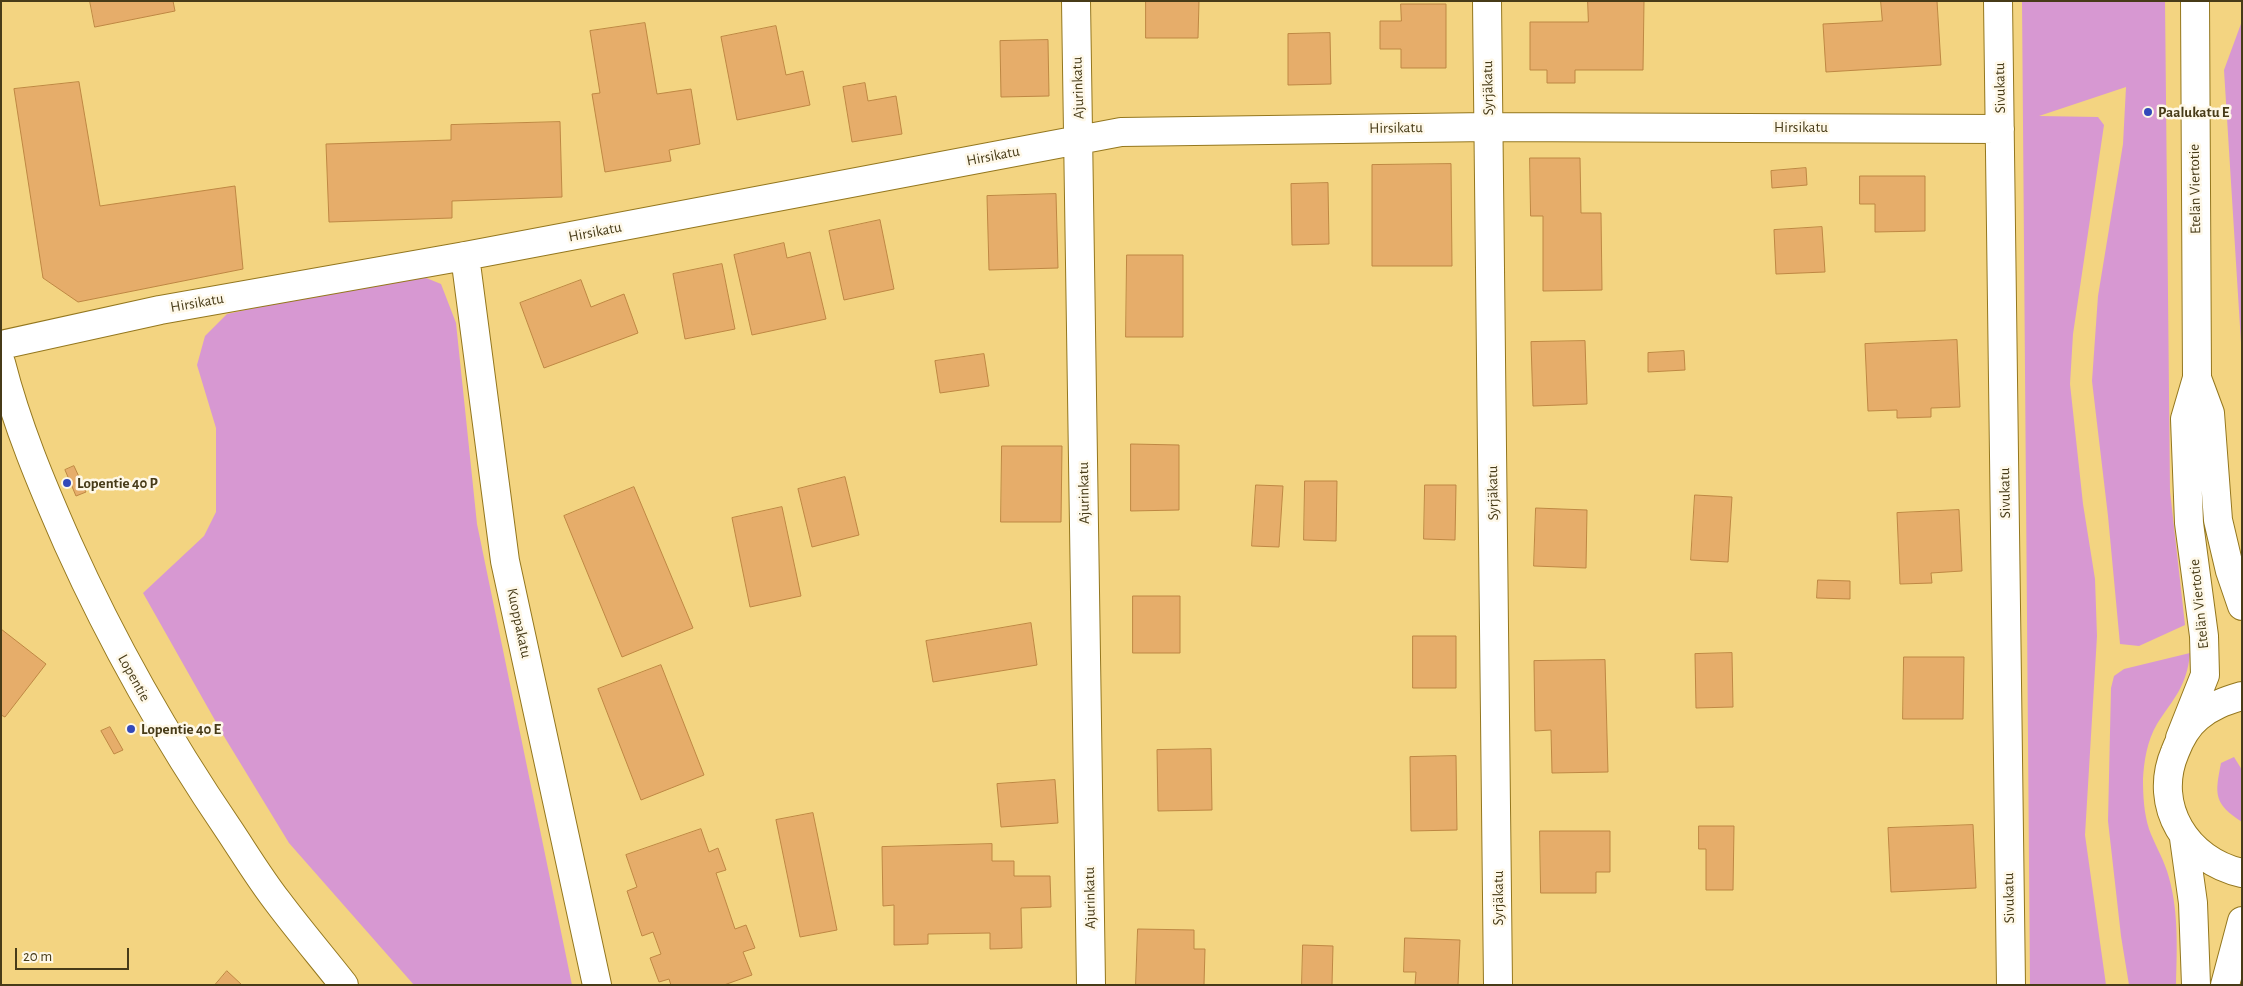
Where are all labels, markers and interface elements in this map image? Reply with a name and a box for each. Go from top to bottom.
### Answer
street label: Ajurinkatu [1068,57,1088,119]
street label: Syrjäkatu [1479,60,1497,116]
street label: Sivukatu [1991,63,2009,113]
place label: Paalukatu E [2158,103,2229,121]
marker: Paalukatu E [2142,106,2154,118]
street label: Hirsikatu [1774,118,1828,136]
street label: Hirsikatu [1369,119,1423,137]
street label: Hirsikatu [965,142,1021,170]
street label: Etelän Viertotie [2185,144,2205,234]
street label: Hirsikatu [567,218,623,246]
street label: Hirsikatu [169,289,225,317]
street label: Ajurinkatu [1074,462,1094,524]
street label: Syrjäkatu [1484,465,1502,521]
street label: Sivukatu [1996,468,2014,518]
place label: Lopentie 40 P [77,474,158,492]
marker: Lopentie 40 P [61,477,73,489]
street label: Etelän Viertotie [2185,558,2213,650]
street label: Kuoppakatu [503,586,535,660]
street label: Lopentie [114,651,154,705]
place label: Lopentie 40 E [141,720,221,738]
marker: Lopentie 40 E [125,723,137,735]
street label: Ajurinkatu [1080,867,1100,929]
street label: Syrjäkatu [1489,871,1507,925]
street label: Sivukatu [2000,873,2018,923]
scale bar [18,938,131,970]
text: 20 m [23,949,52,964]

